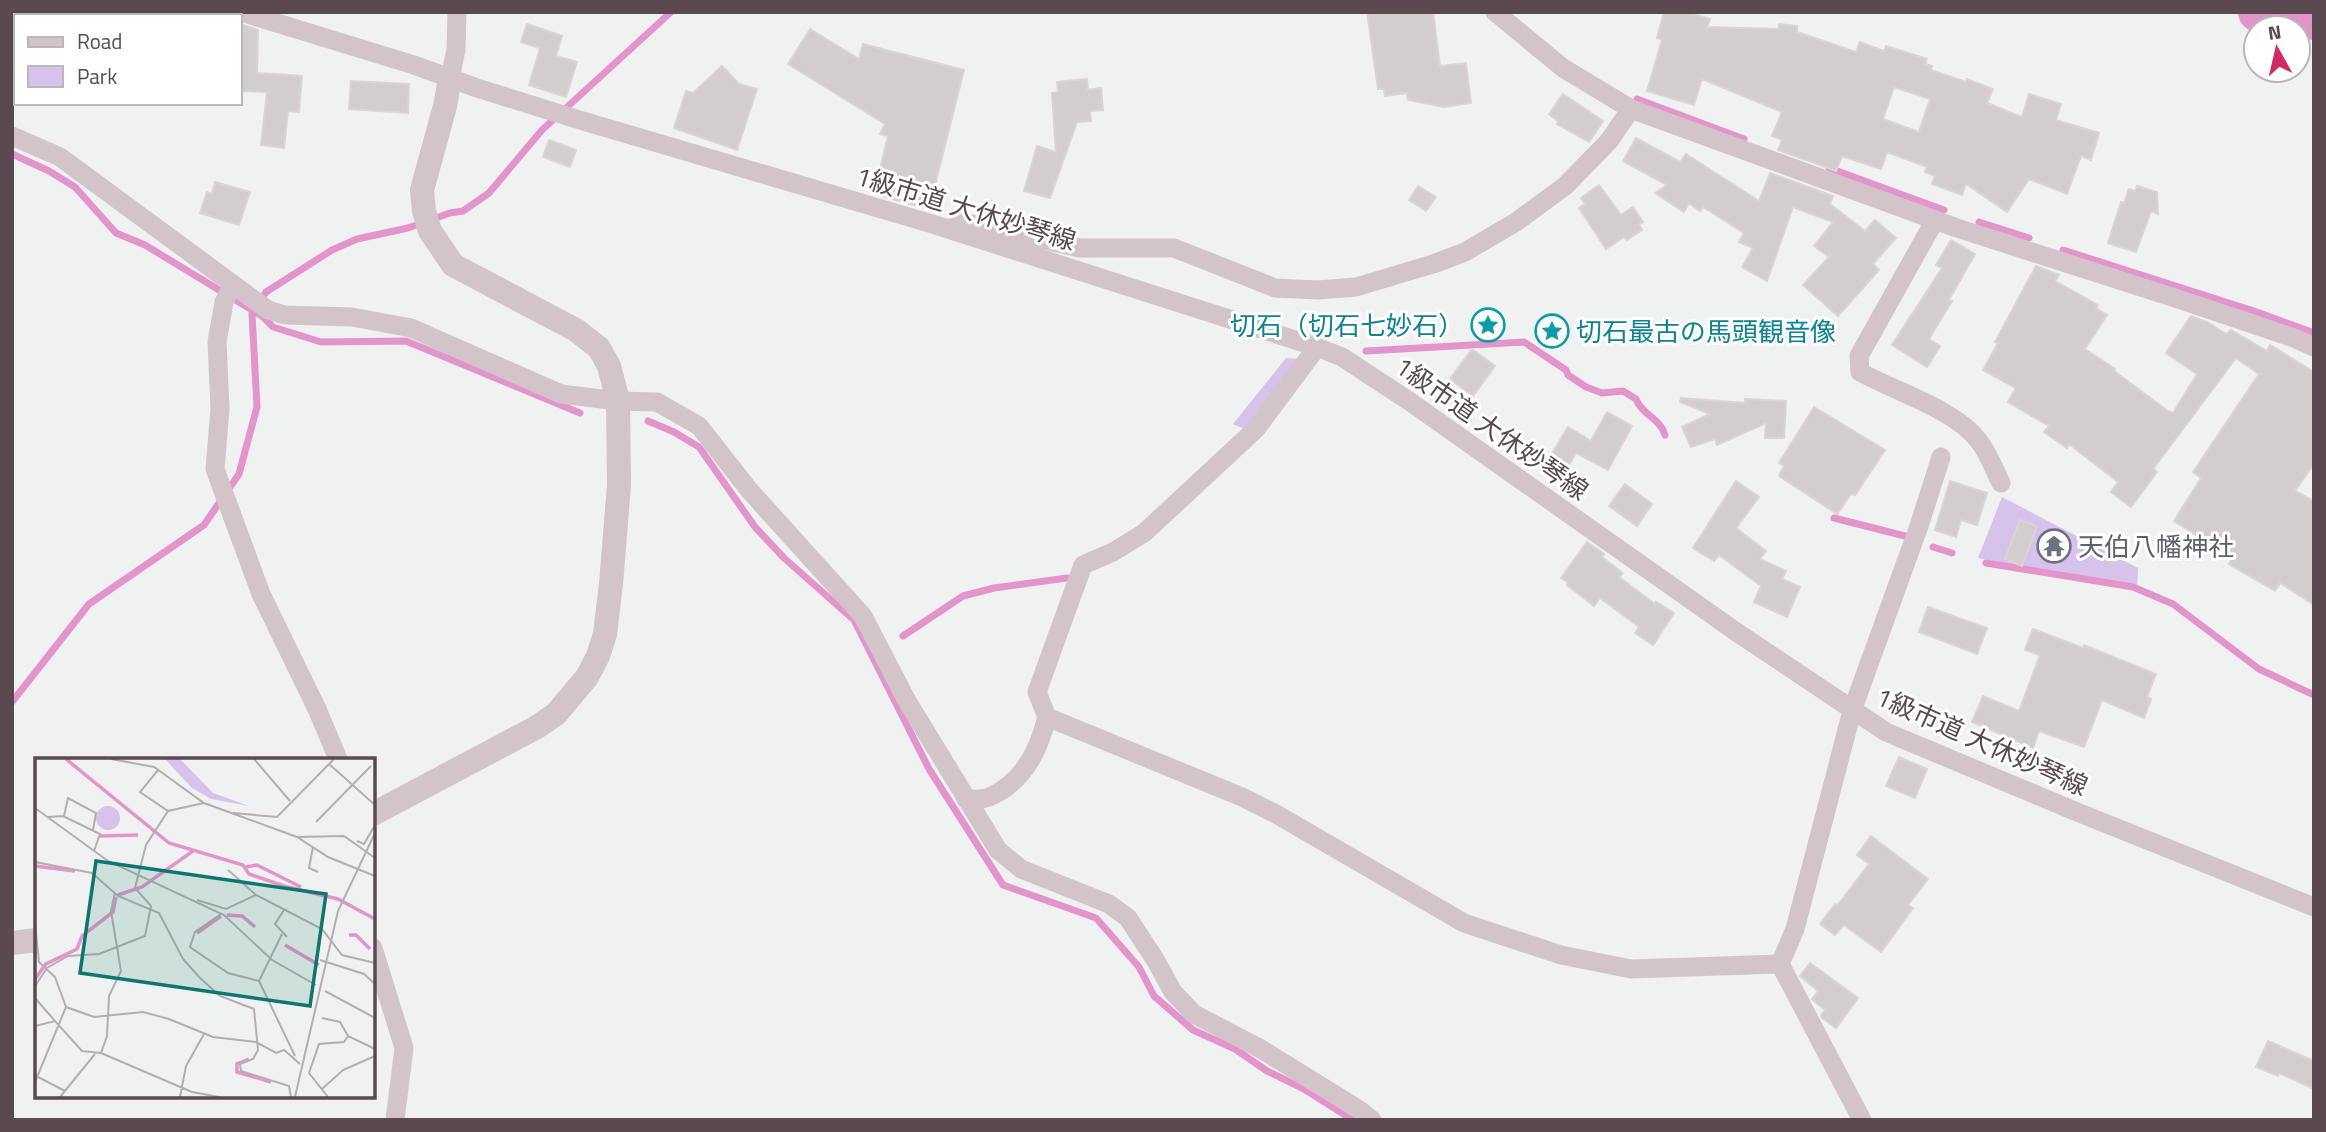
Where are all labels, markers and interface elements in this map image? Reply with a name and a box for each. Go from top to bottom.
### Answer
legend [14,14,242,105]
north arrow [2242,14,2312,84]
text: N [2266,16,2283,47]
text: Road [77,25,122,57]
text: Park [77,60,117,92]
street label: 1級市道 大休妙琴線 [851,156,1081,260]
place label: 切石（切石七妙石） [1230,306,1464,345]
place icon: 切石（切石七妙石） [1469,306,1507,344]
place icon: 切石最古の馬頭観音像 [1533,312,1571,350]
place label: 切石最古の馬頭観音像 [1576,312,1836,351]
street label: 1級市道 大休妙琴線 [1387,347,1597,509]
temple icon: 天伯八幡神社 [2035,527,2073,565]
place label: 天伯八幡神社 [2078,527,2234,566]
street label: 1級市道 大休妙琴線 [1870,677,2094,805]
inset map [35,758,374,1097]

